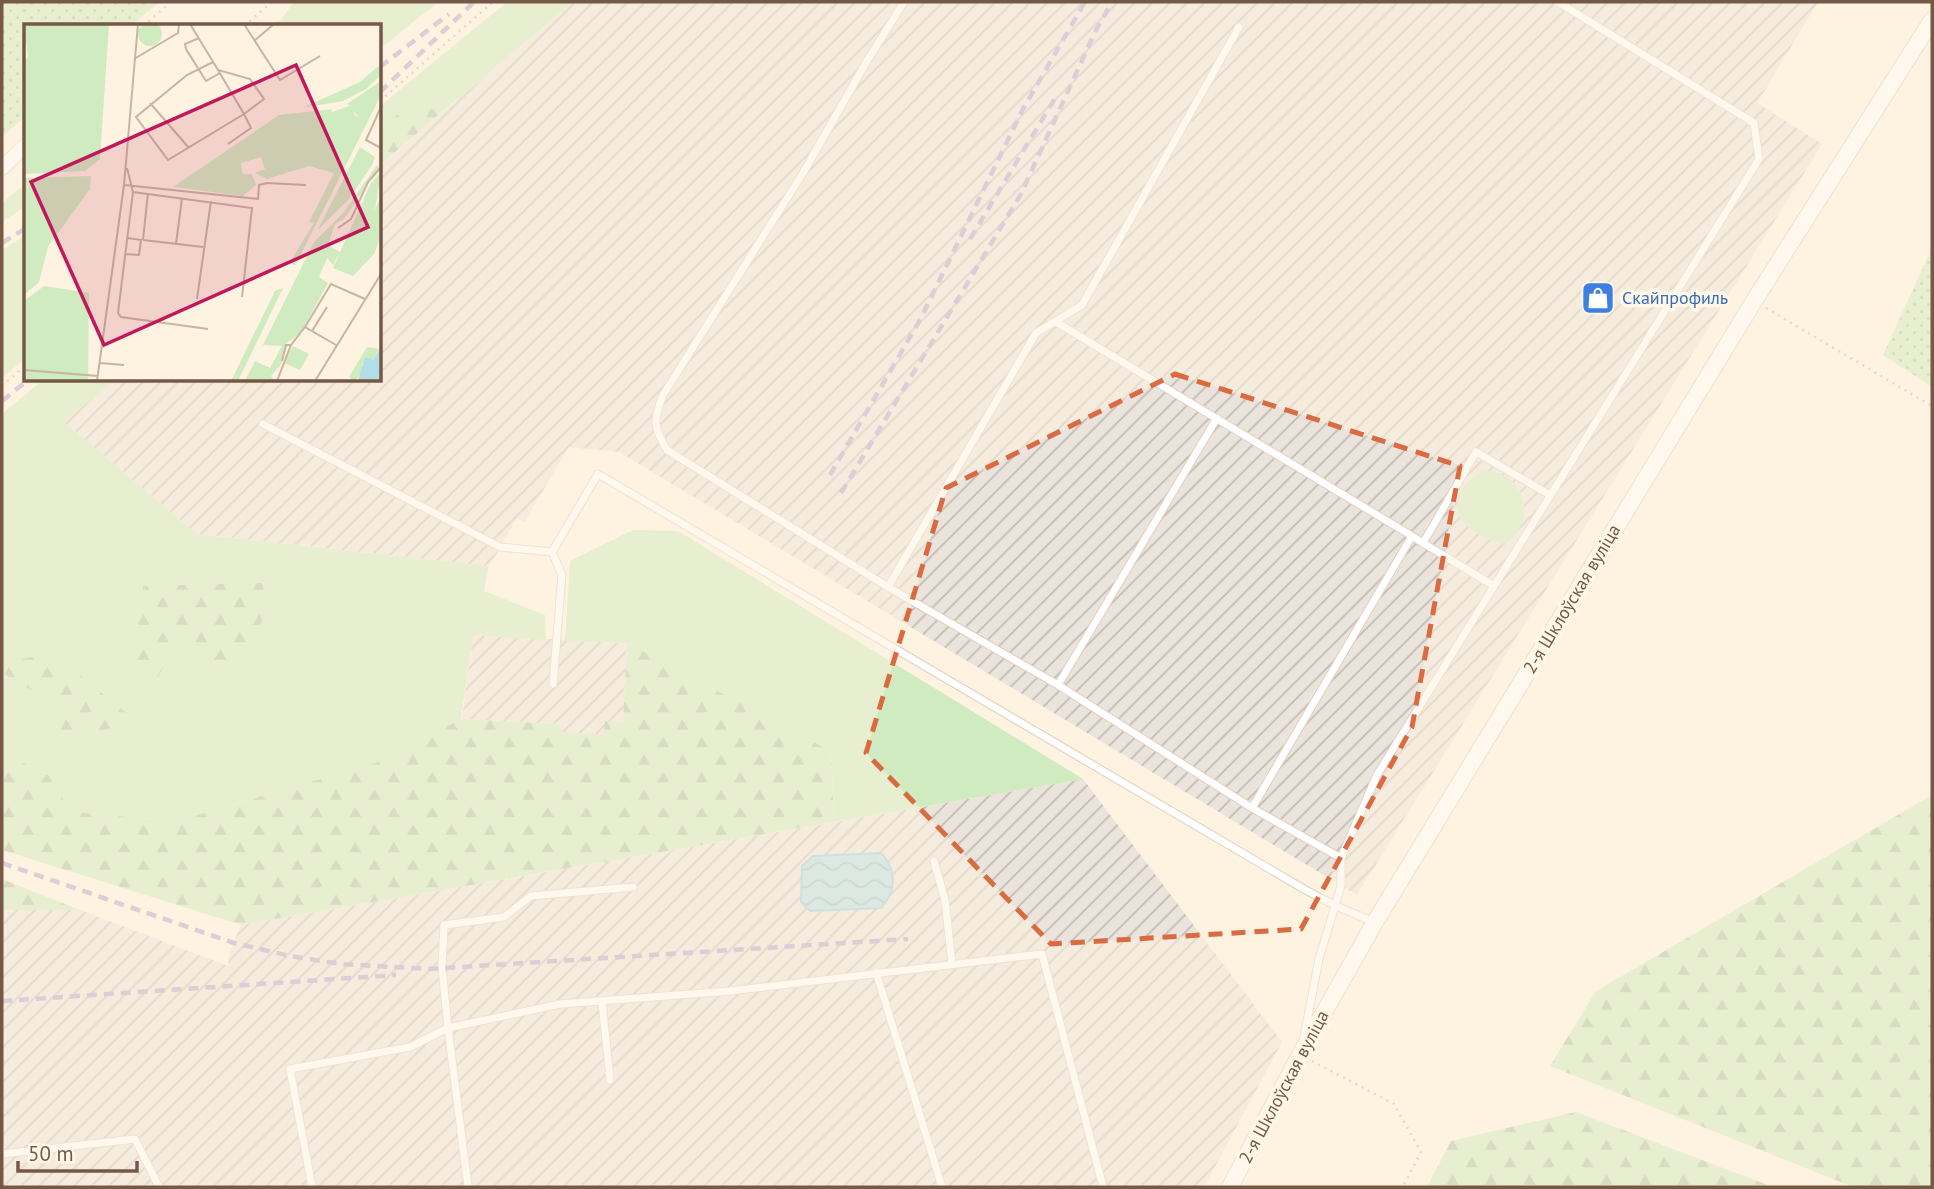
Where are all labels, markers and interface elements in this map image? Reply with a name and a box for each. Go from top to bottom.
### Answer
inset map [24,24,382,382]
shop icon: Скайпрофиль [1579,279,1617,317]
place label: Скайпрофиль [1622,286,1728,309]
street label: 2-я Шклоўская вуліца [1518,520,1625,678]
street label: 2-я Шклоўская вуліца [1233,1006,1334,1167]
scale bar [18,1130,136,1174]
text: 50 m [28,1140,74,1167]

